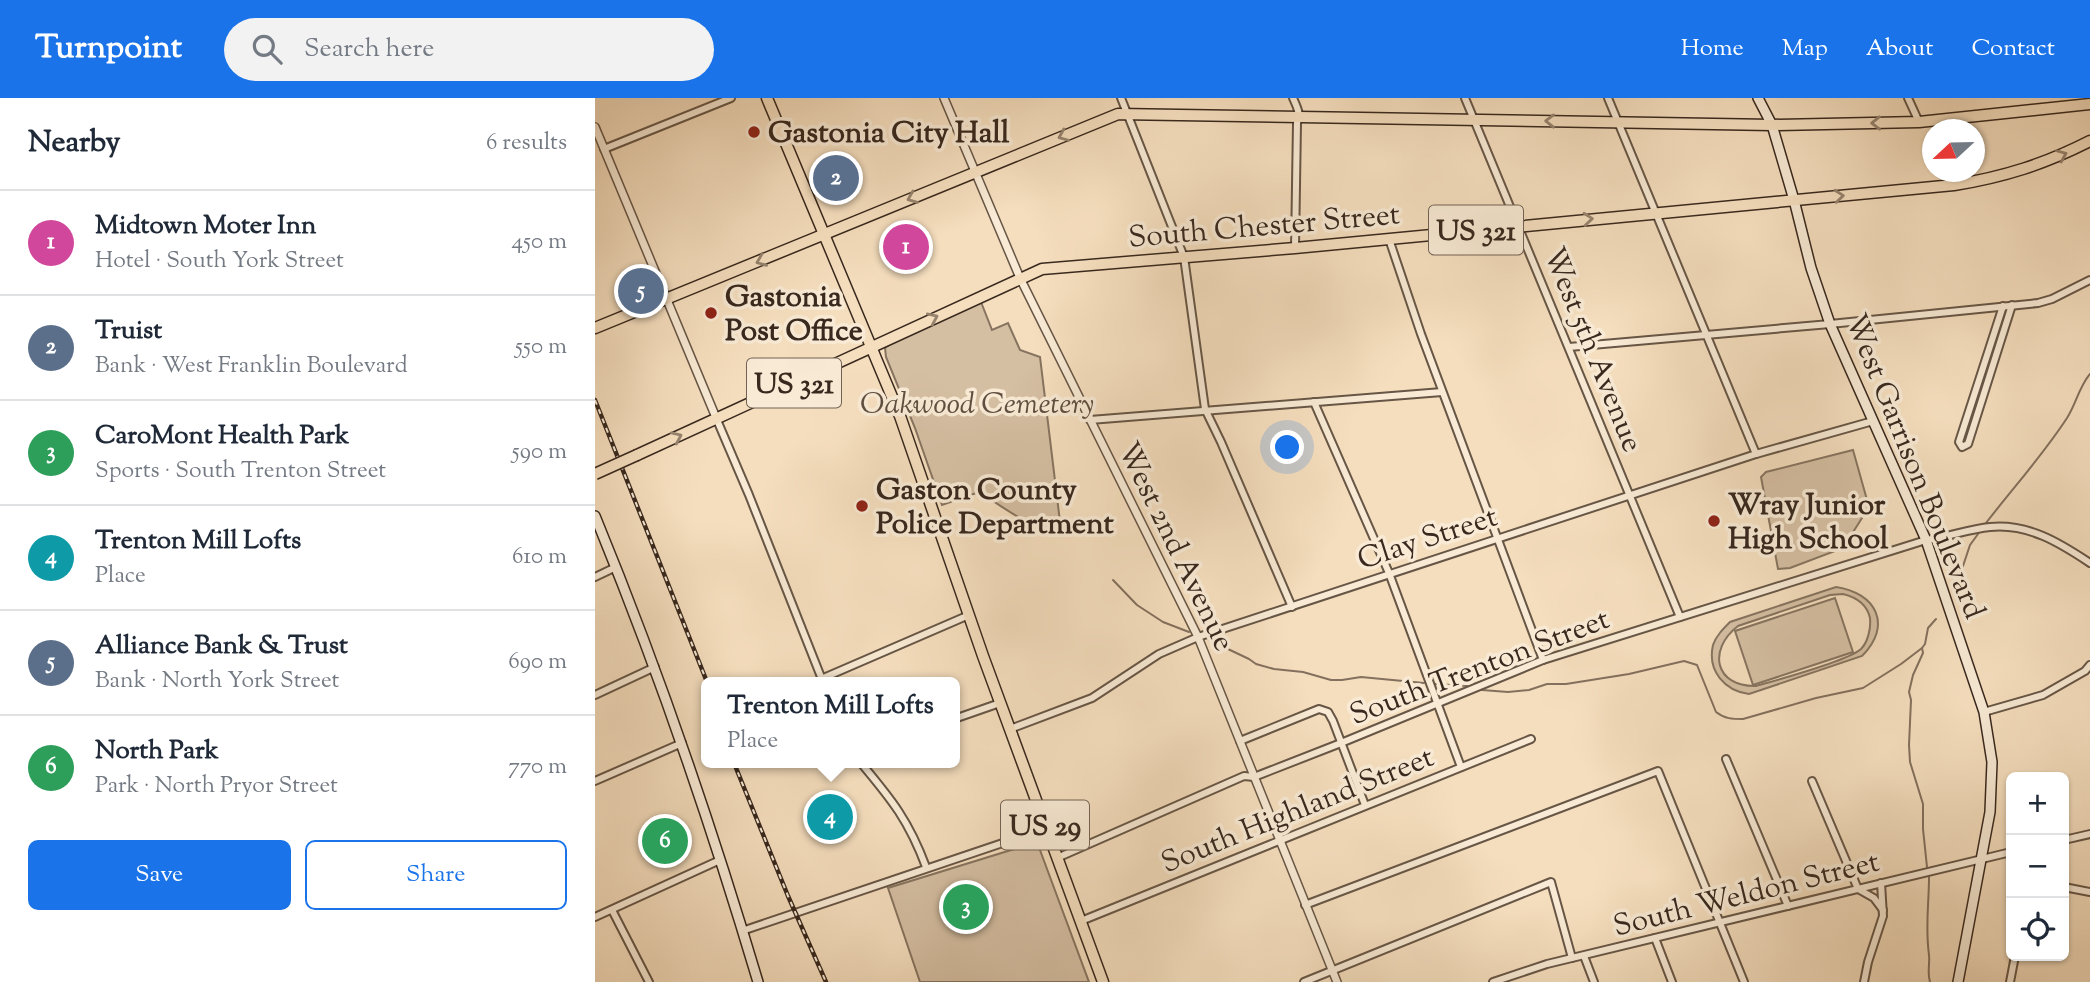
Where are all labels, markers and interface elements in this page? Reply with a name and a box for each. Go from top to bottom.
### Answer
search box [224,18,714,81]
text: Turnpoint [35,25,182,73]
icon: search [248,30,286,68]
text: Search here [304,31,434,68]
text: Home [1681,32,1744,66]
text: Map [1782,32,1828,66]
text: About [1866,32,1933,66]
text: Contact [1971,32,2055,66]
place label: Gastonia City Hall [768,113,1010,156]
one-way arrow [1544,113,1555,128]
one-way arrow [1870,115,1880,131]
north arrow [1922,119,1985,182]
text: Nearby [28,122,120,165]
marker: Gastonia City Hall [746,124,762,140]
text: 6 results [486,127,567,160]
one-way arrow [1058,127,1070,141]
one-way arrow [2055,149,2067,163]
pin: 2 [813,152,859,204]
one-way arrow [1834,189,1845,204]
one-way arrow [907,190,919,204]
street label: South Chester Street [1127,194,1402,261]
road number: US 321 [1429,206,1523,254]
text: Midtown Moter Inn [95,208,316,245]
one-way arrow [1583,212,1594,227]
pin: 1 [883,221,929,273]
text: 1 [47,226,55,259]
text: 450 m [511,226,567,259]
street label: West 5th Avenue [1531,241,1652,459]
text: Hotel · South York Street [95,245,344,278]
one-way arrow [755,253,767,267]
pin: 5 [618,265,664,317]
place label: Gastonia Post Office [725,277,863,354]
marker: Gastonia Post Office [703,305,719,321]
street label: West Garrison Boulevard [1833,308,1995,626]
one-way arrow [926,312,938,326]
text: Truist [95,313,162,350]
text: 2 [46,331,56,364]
text: 550 m [515,331,567,364]
text: Bank · West Franklin Boulevard [95,350,408,383]
road number: US 321 [747,358,841,408]
park label: Oakwood Cemetery [860,384,1094,427]
text: CaroMont Health Park [95,418,349,455]
your location [1270,430,1304,464]
one-way arrow [670,431,682,445]
street label: West 2nd Avenue [1105,435,1244,659]
text: 3 [46,436,56,469]
text: 590 m [512,436,567,469]
text: Sports · South Trenton Street [95,455,386,488]
place label: Gaston County Police Department [876,470,1114,547]
place label: Wray Junior High School [1728,485,1889,562]
street label: Clay Street [1352,497,1503,582]
marker: Gaston County Police Department [854,498,870,514]
marker: Wray Junior High School [1706,513,1722,529]
text: Trenton Mill Lofts [95,523,301,560]
text: 4 [45,541,57,574]
text: 610 m [512,541,567,574]
text: Place [95,560,146,593]
street label: South Trenton Street [1344,599,1616,738]
text: Alliance Bank & Trust [95,628,348,665]
text: 5 [47,646,55,679]
text: 690 m [508,646,567,679]
text: Bank · North York Street [95,665,339,698]
popup [701,677,960,768]
text: Trenton Mill Lofts [727,688,934,725]
text: Place [727,725,778,758]
text: North Park [95,733,219,770]
street label: South Highland Street [1155,737,1441,886]
text: 6 [45,751,57,784]
text: 770 m [508,751,567,784]
text: Park · North Pryor Street [95,770,338,803]
map controls [2006,772,2069,961]
button: + [2006,772,2069,835]
pin: 4 [807,791,853,843]
road number: US 29 [1001,800,1089,850]
pin: 6 [642,815,688,867]
button: − [2006,835,2069,898]
button: Save [28,840,291,910]
button: Share [305,840,567,910]
street label: South Weldon Street [1609,842,1884,949]
pin: 3 [943,881,989,933]
button: locate [2006,898,2069,961]

